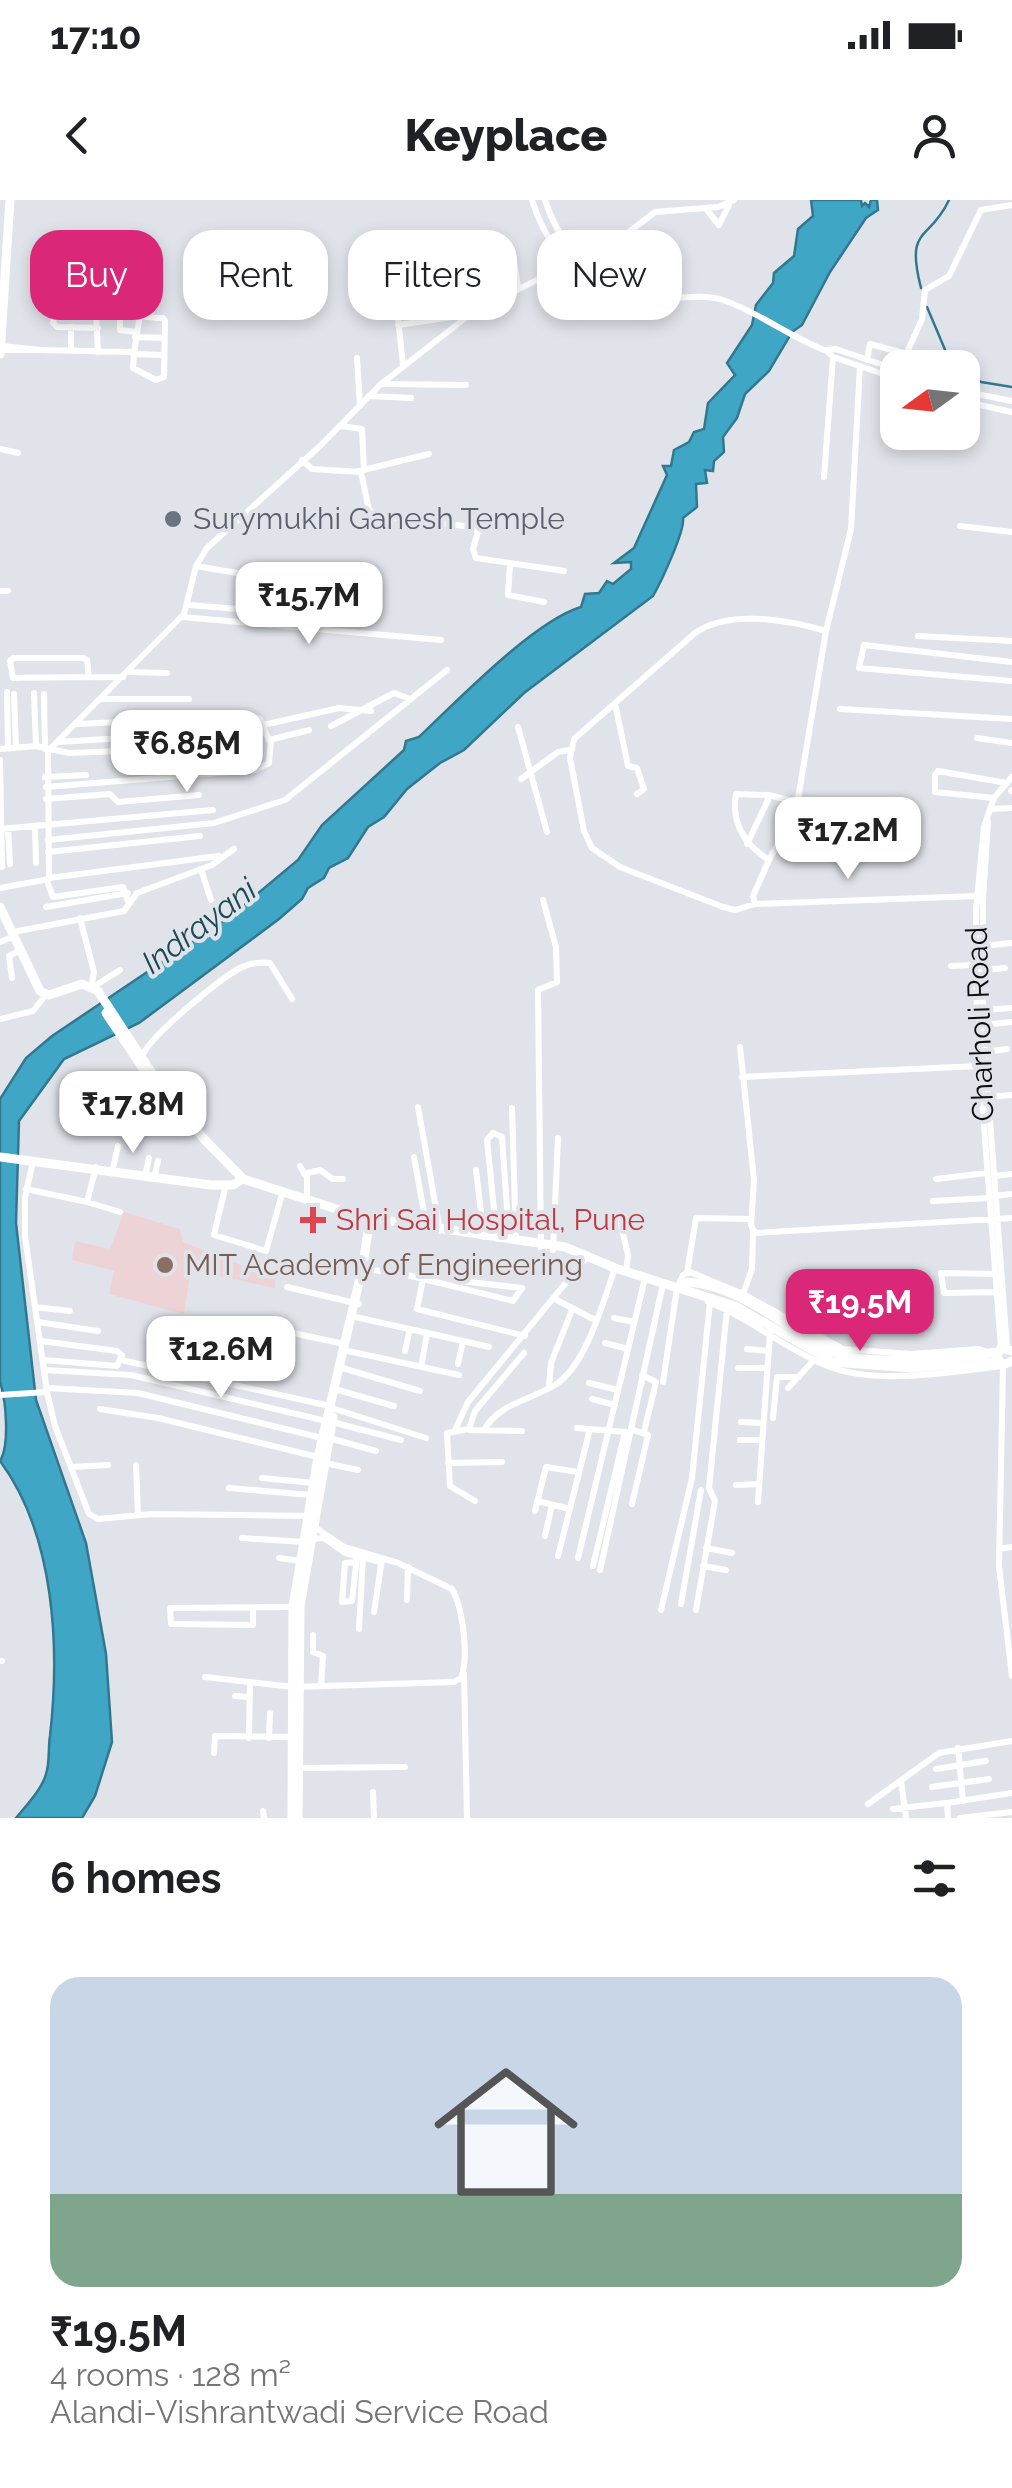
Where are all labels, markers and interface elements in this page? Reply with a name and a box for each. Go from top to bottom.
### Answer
text: 17:10 [50,13,142,58]
icon: back [50,108,105,163]
icon: person [907,108,962,163]
text: Keyplace [404,109,608,162]
chip: Buy [30,230,163,320]
chip: Rent [183,230,328,320]
chip: Filters [348,230,517,320]
chip: New [537,230,682,320]
north arrow [880,350,980,450]
map controls [880,350,980,450]
place label: Surymukhi Ganesh Temple [193,501,565,536]
marker: Surymukhi Ganesh Temple [162,508,184,530]
pin: ₹15.7M [228,562,390,647]
text: ₹15.7M [258,576,360,613]
pin: ₹6.85M [106,710,268,795]
text: ₹6.85M [133,724,241,761]
pin: ₹17.2M [767,797,929,882]
text: ₹17.2M [797,811,899,848]
water label: Indrayani [134,870,264,981]
street label: Charholi Road [959,926,1000,1122]
pin: ₹17.8M [52,1071,214,1156]
text: ₹17.8M [81,1085,185,1122]
place label: Shri Sai Hospital, Pune [336,1202,645,1237]
marker: Shri Sai Hospital, Pune [300,1207,326,1233]
place label: MIT Academy of Engineering [185,1247,583,1282]
marker: MIT Academy of Engineering [154,1254,176,1276]
pin: ₹19.5M [779,1269,941,1354]
text: ₹19.5M [808,1283,912,1320]
pin: ₹12.6M [140,1316,302,1401]
text: ₹12.6M [168,1330,274,1367]
icon: filters [907,1851,962,1906]
text: 6 homes [50,1854,221,1903]
icon: home [416,2042,596,2222]
text: ₹19.5M [50,2307,187,2356]
text: 4 rooms · 128 m² [50,2356,291,2393]
text: Alandi-Vishrantwadi Service Road [50,2393,549,2430]

